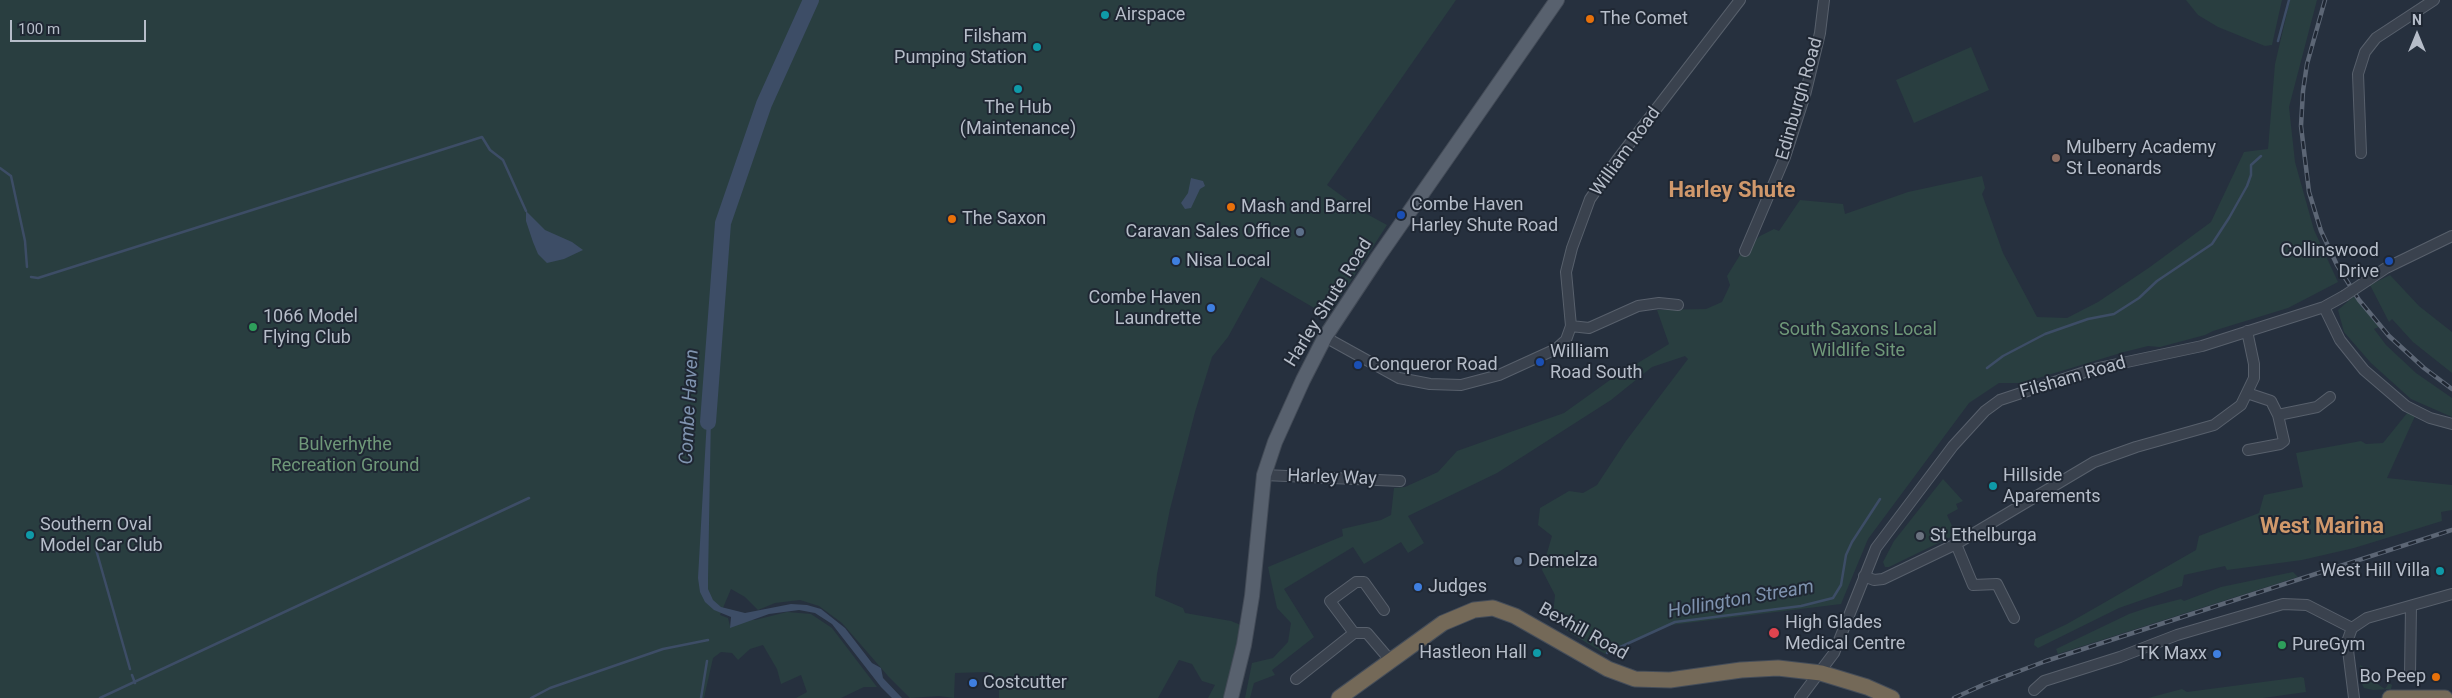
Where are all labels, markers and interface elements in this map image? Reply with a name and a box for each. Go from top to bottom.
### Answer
place label: Airspace [1115,4,1185,26]
place label: The Comet [1600,8,1688,30]
marker: Airspace [1099,9,1111,21]
scale bar [12,10,149,42]
north arrow [2392,10,2442,60]
text: N [2412,12,2422,28]
marker: The Comet [1584,13,1596,25]
text: 100 m [18,20,60,38]
place label: Filsham Pumping Station [894,26,1027,68]
street label: Edinburgh Road [1772,35,1828,163]
marker: Filsham Pumping Station [1031,41,1043,53]
marker: The Hub (Maintenance) [1012,83,1024,95]
place label: The Hub (Maintenance) [960,97,1076,140]
street label: William Road [1586,103,1666,201]
place label: Mulberry Academy St Leonards [2066,137,2216,180]
marker: Mulberry Academy St Leonards [2050,152,2062,164]
district label: Harley Shute [1669,178,1795,204]
place label: Combe Haven Harley Shute Road [1411,194,1558,236]
place label: Mash and Barrel [1241,196,1371,218]
marker: Mash and Barrel [1225,201,1237,213]
place label: The Saxon [962,208,1046,230]
marker: Combe Haven Harley Shute Road [1395,209,1407,221]
marker: The Saxon [946,213,958,225]
place label: Caravan Sales Office [1125,221,1290,243]
marker: Caravan Sales Office [1294,226,1306,238]
street label: Harley Shute Road [1281,235,1377,371]
place label: Collinswood Drive [2280,240,2379,282]
place label: Nisa Local [1186,250,1270,272]
marker: Nisa Local [1170,255,1182,267]
marker: Collinswood Drive [2383,255,2395,267]
place label: Combe Haven Laundrette [1089,287,1201,330]
marker: Combe Haven Laundrette [1205,302,1217,314]
place label: 1066 Model Flying Club [263,306,358,348]
park label: South Saxons Local Wildlife Site [1779,319,1937,362]
marker: 1066 Model Flying Club [247,321,259,333]
place label: William Road South [1550,341,1642,384]
water label: Combe Haven [676,349,704,465]
street label: Filsham Road [2018,353,2128,403]
place label: Conqueror Road [1368,354,1498,376]
marker: William Road South [1534,356,1546,368]
marker: Conqueror Road [1352,359,1364,371]
park label: Bulverhythe Recreation Ground [271,434,419,476]
place label: Hillside Aparements [2003,465,2101,508]
street label: Harley Way [1287,466,1377,490]
marker: Hillside Aparements [1987,480,1999,492]
place label: Southern Oval Model Car Club [40,514,163,556]
district label: West Marina [2260,514,2384,540]
place label: St Ethelburga [1930,525,2037,547]
marker: Southern Oval Model Car Club [24,529,36,541]
marker: St Ethelburga [1914,530,1926,542]
place label: Demelza [1528,550,1598,572]
marker: Demelza [1512,555,1524,567]
place label: West Hill Villa [2320,560,2430,582]
marker: West Hill Villa [2434,565,2446,577]
place label: Judges [1428,576,1487,598]
water label: Hollington Stream [1666,576,1816,624]
marker: Judges [1412,581,1424,593]
street label: Bexhill Road [1535,599,1631,665]
place label: High Glades Medical Centre [1785,612,1905,654]
marker: High Glades Medical Centre [1767,626,1781,640]
place label: PureGym [2292,634,2365,656]
marker: PureGym [2276,639,2288,651]
place label: Hastleon Hall [1419,642,1527,664]
place label: TK Maxx [2137,643,2207,665]
marker: Hastleon Hall [1531,647,1543,659]
marker: TK Maxx [2211,648,2223,660]
place label: Bo Peep [2360,666,2426,688]
marker: Bo Peep [2430,671,2442,683]
place label: Costcutter [983,672,1067,694]
marker: Costcutter [967,677,979,689]

